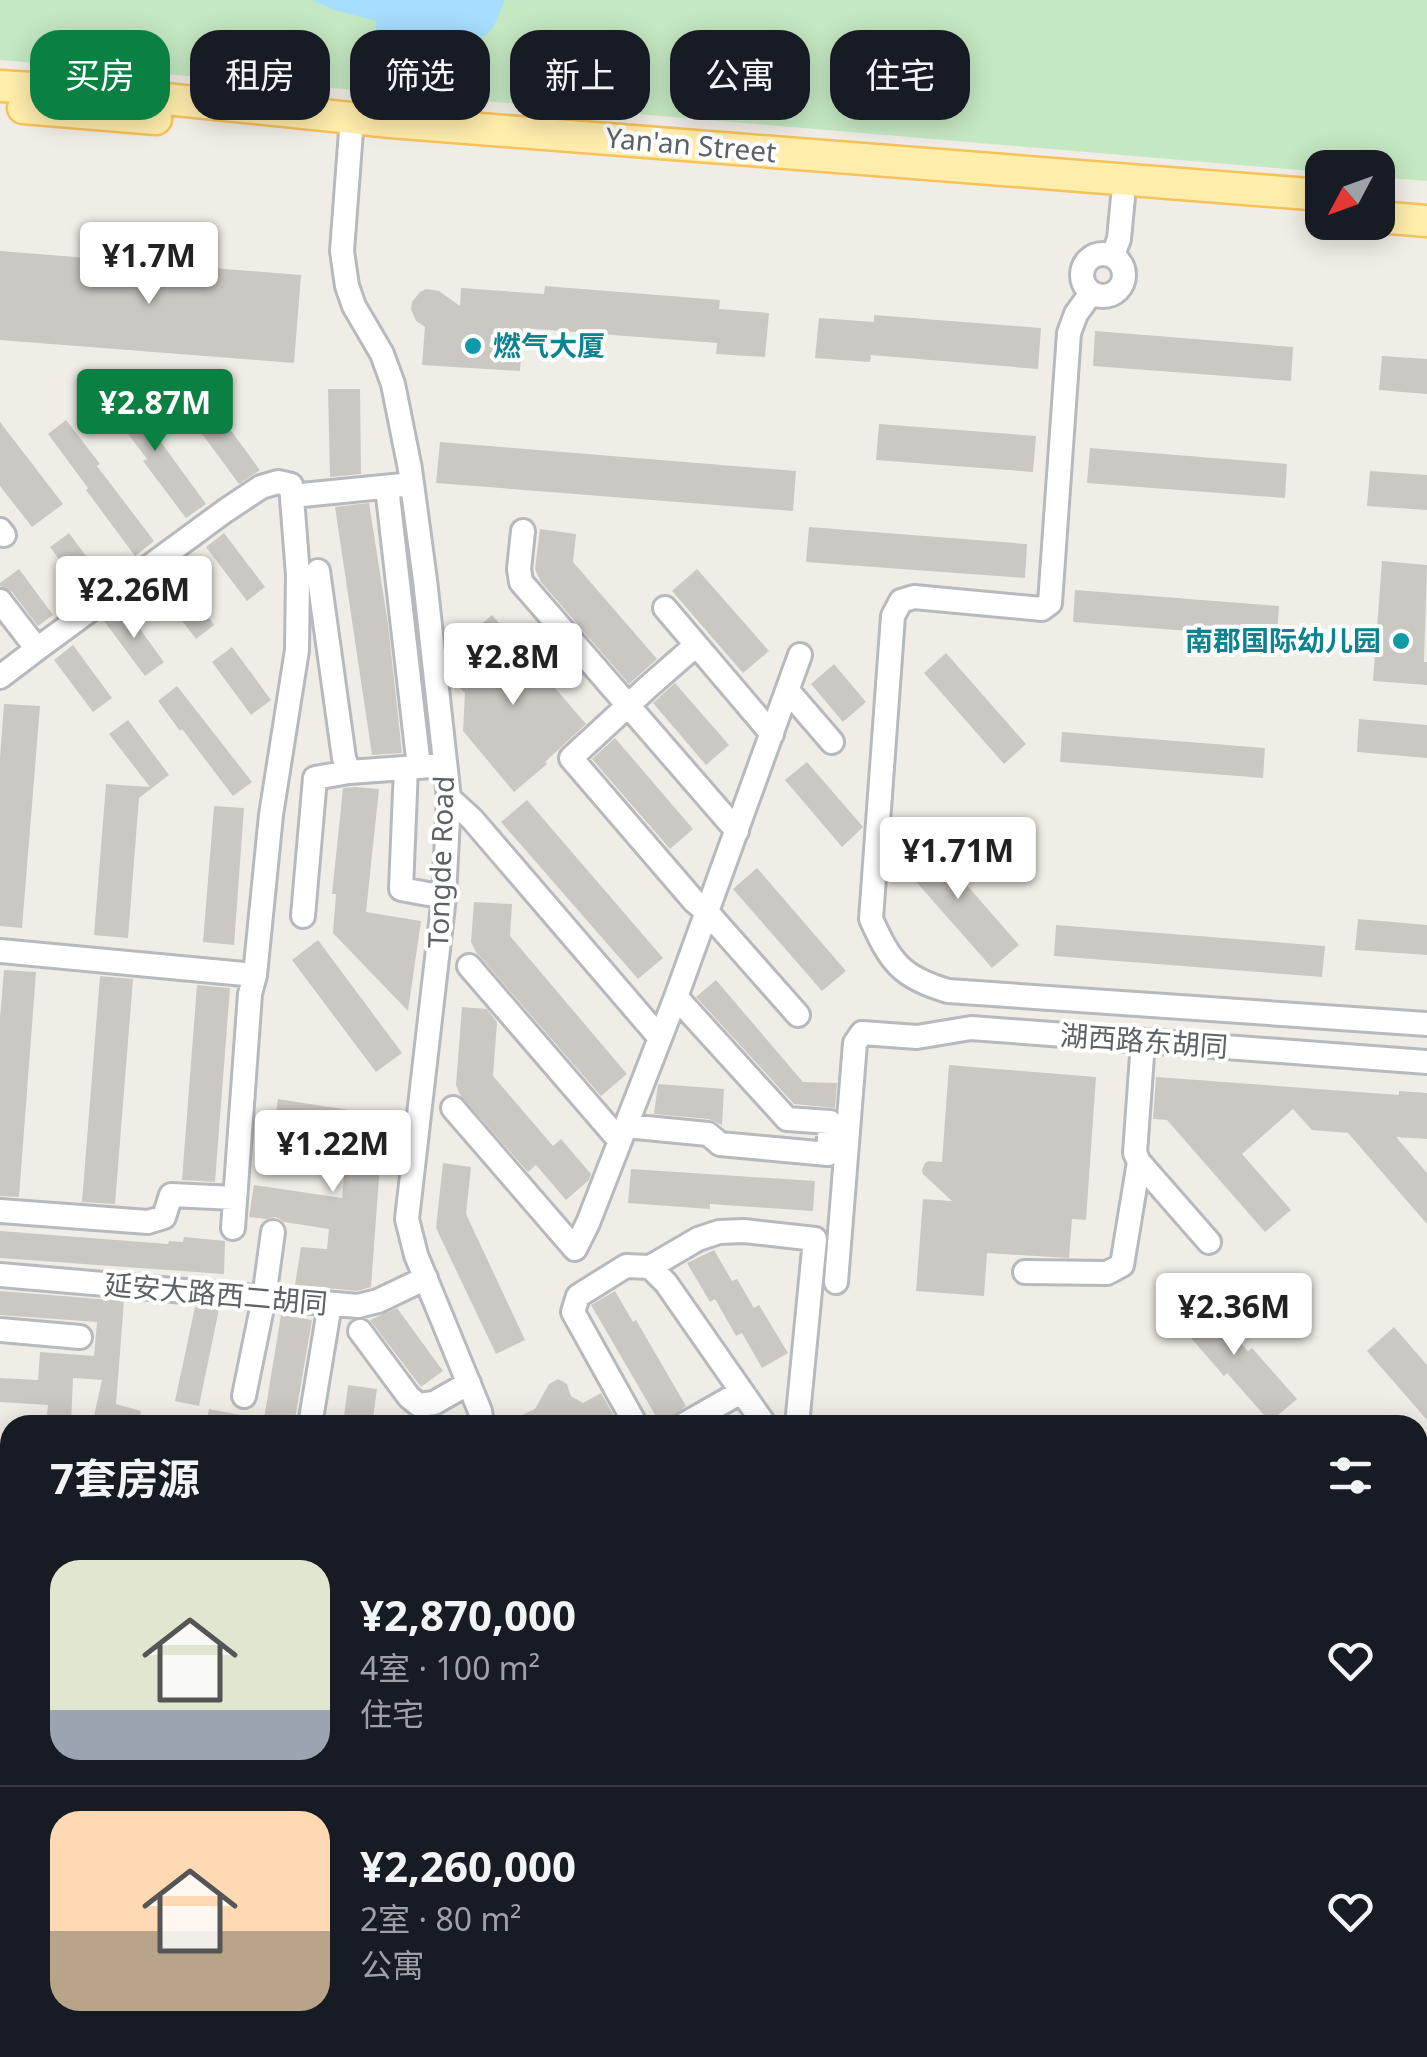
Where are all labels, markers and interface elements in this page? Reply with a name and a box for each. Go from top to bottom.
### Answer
chip: 买房 [30,30,170,120]
chip: 租房 [190,30,330,120]
chip: 筛选 [350,30,490,120]
chip: 新上 [510,30,650,120]
chip: 公寓 [670,30,810,120]
chip: 住宅 [830,30,970,120]
street label: Yan'an Street [604,118,778,170]
north arrow [1305,150,1395,240]
map controls [1305,150,1395,240]
pin: ¥1.7M [79,222,219,307]
text: ¥1.7M [102,233,196,276]
place label: 燃气大厦 [493,326,605,364]
marker: 燃气大厦 [462,335,484,357]
pin: ¥2.87M [74,369,236,454]
text: ¥2.87M [99,380,211,423]
pin: ¥2.26M [53,556,215,641]
text: ¥2.26M [78,567,190,610]
place label: 南郡国际幼儿园 [1185,621,1381,659]
pin: ¥2.8M [443,623,583,708]
marker: 南郡国际幼儿园 [1390,630,1412,652]
text: ¥2.8M [466,634,560,677]
street label: Tongde Road [418,775,462,949]
pin: ¥1.71M [877,817,1039,902]
text: ¥1.71M [902,828,1014,871]
street label: 湖西路东胡同 [1059,1015,1229,1065]
pin: ¥1.22M [252,1110,414,1195]
text: ¥1.22M [277,1121,389,1164]
street label: 延安大路西二胡同 [103,1264,329,1322]
pin: ¥2.36M [1153,1273,1315,1358]
text: ¥2.36M [1178,1284,1290,1327]
icon: filters [1323,1448,1378,1503]
text: 7套房源 [50,1449,200,1506]
text: ¥2,870,000 [360,1586,576,1643]
icon: home [130,1600,250,1720]
icon: heart [1323,1633,1378,1688]
text: 4室 · 100 m² [360,1646,540,1689]
text: 住宅 [360,1692,424,1735]
text: ¥2,260,000 [360,1837,576,1894]
icon: home [130,1851,250,1971]
icon: heart [1323,1884,1378,1939]
text: 2室 · 80 m² [360,1897,522,1940]
text: 公寓 [360,1943,424,1986]

